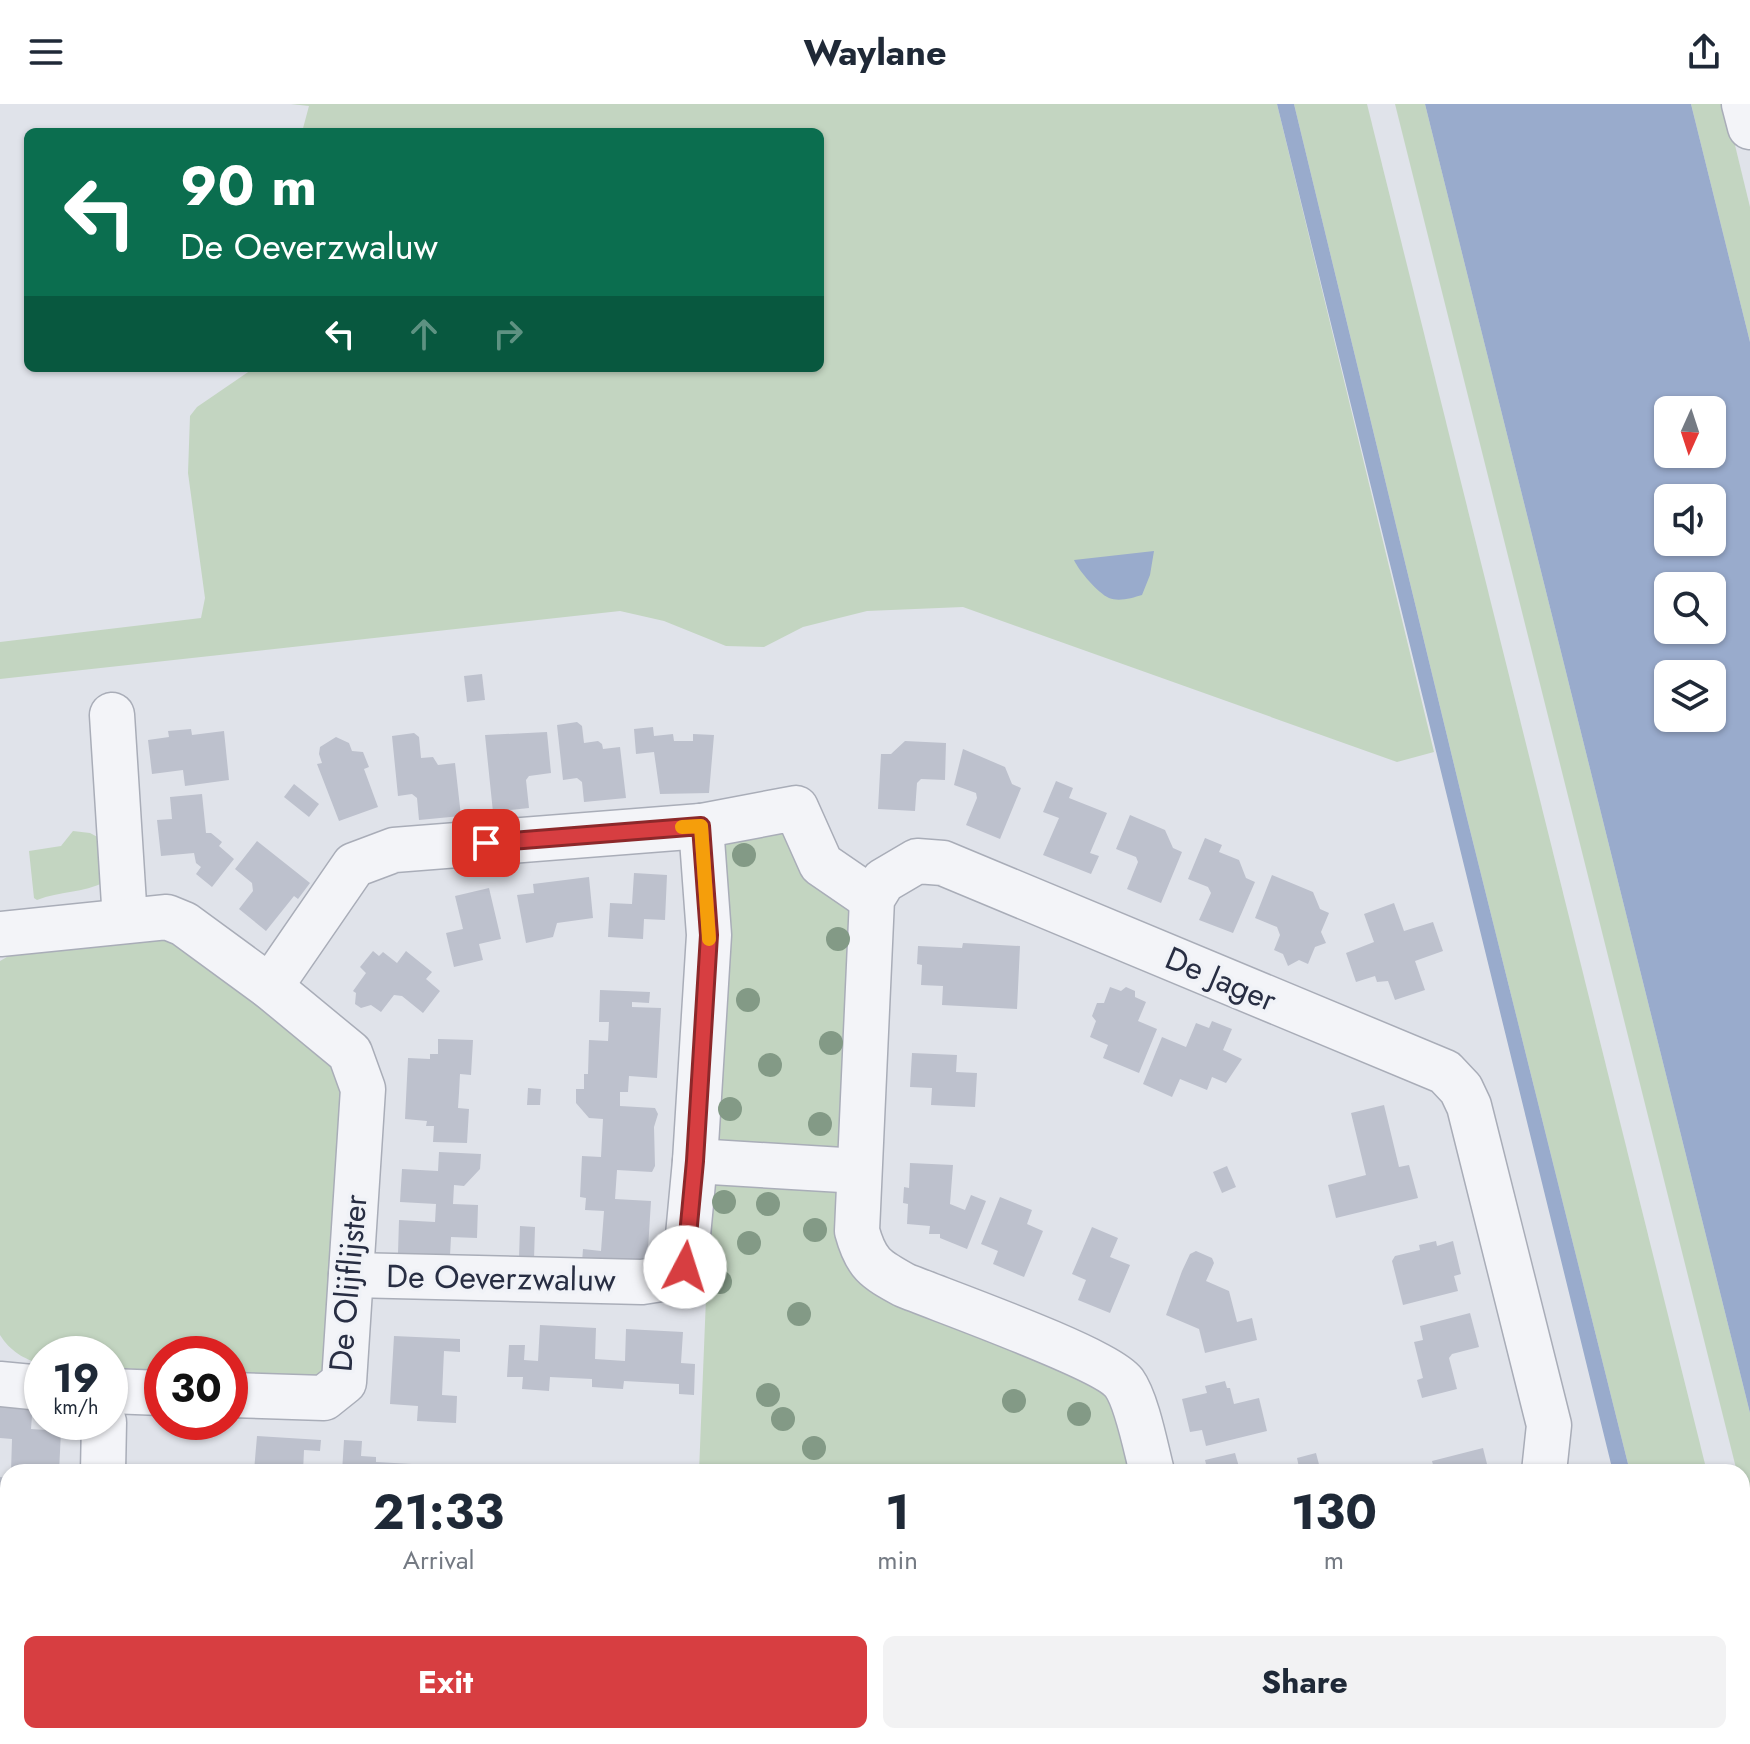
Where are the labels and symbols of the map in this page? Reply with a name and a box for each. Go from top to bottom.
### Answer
north arrow [1654,396,1726,468]
pin [452,809,520,877]
street label: De Jager [1158,935,1284,1023]
street label: De Olijflijster [317,1192,379,1374]
position arrow [643,1225,727,1309]
street label: De Oeverzwaluw [386,1253,616,1303]
speed limit sign: 30 [144,1336,248,1440]

